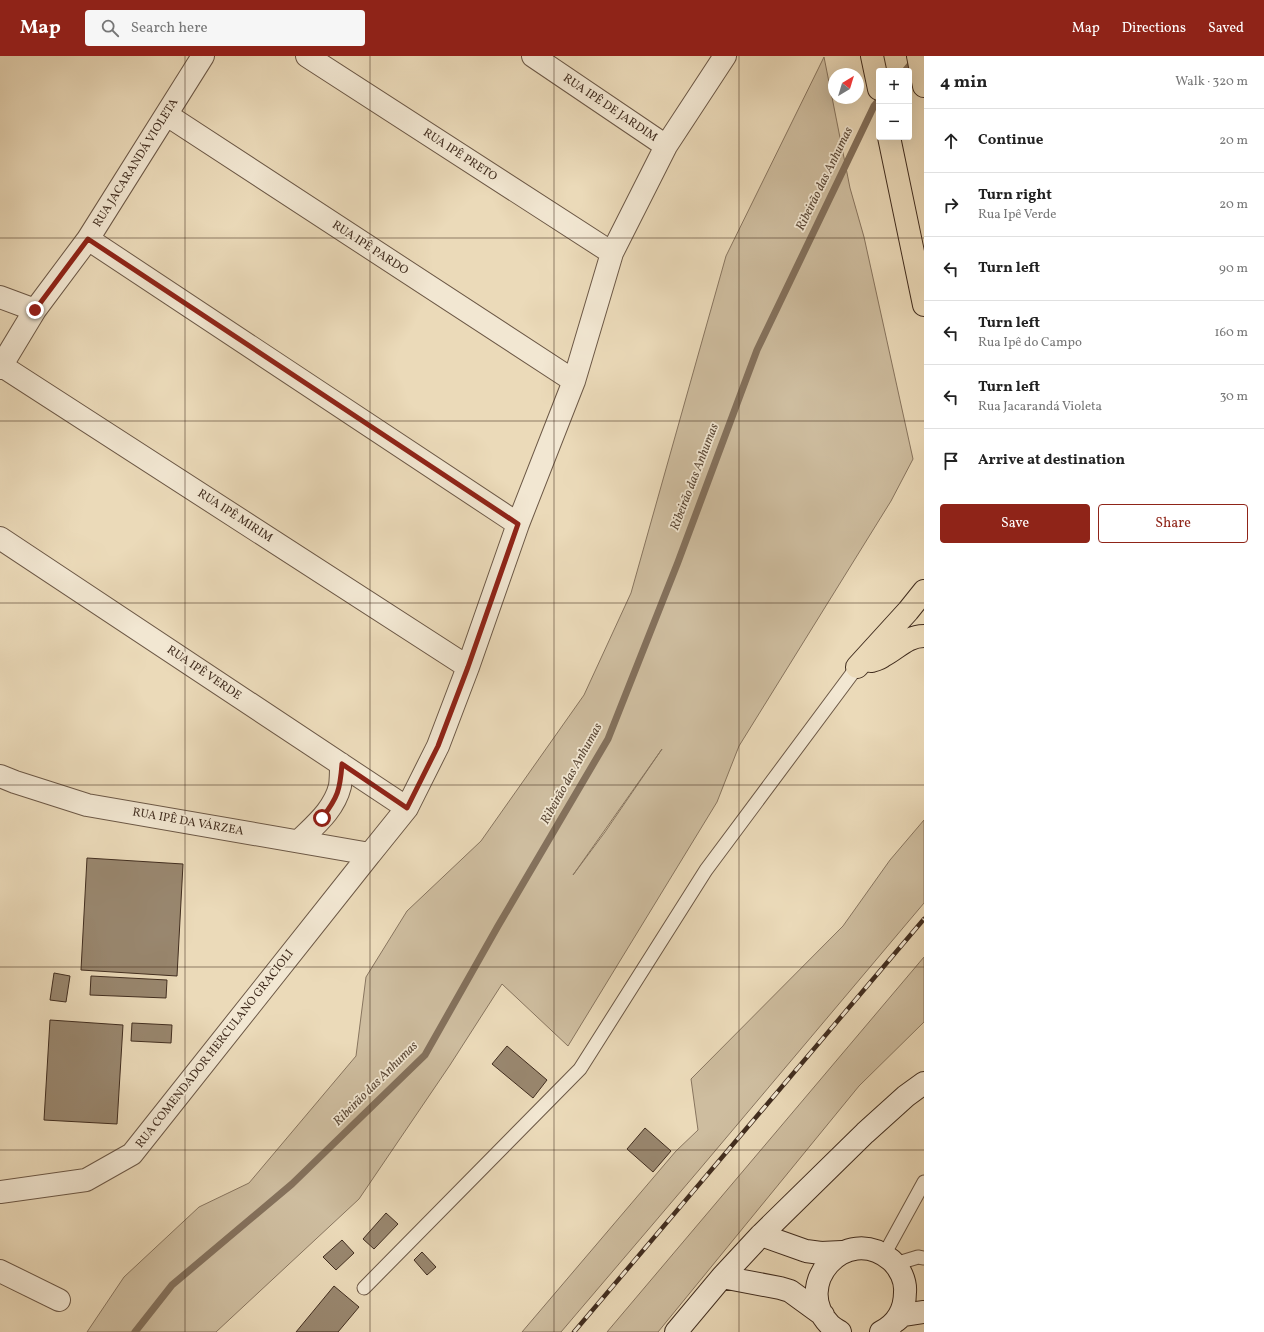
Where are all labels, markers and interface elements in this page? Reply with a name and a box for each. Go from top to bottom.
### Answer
search box [85,10,365,46]
text: Map [20,15,61,41]
icon: search [99,17,121,39]
text: Search here [131,18,208,39]
text: Map [1072,19,1100,38]
text: Directions [1122,19,1186,38]
text: Saved [1208,19,1244,38]
north arrow [828,68,864,104]
map controls [876,68,912,140]
button: + [876,68,912,104]
street label: RUA IPÊ DE JARDIM [560,70,661,146]
text: 4 min [940,71,987,94]
text: Walk · 320 m [1175,73,1248,91]
street label: RUA JACARANDÁ VIOLETA [89,95,183,230]
button: − [876,104,912,140]
street label: RUA IPÊ PRETO [420,124,501,185]
water label: Ribeirão das Anhumas [792,124,858,234]
icon: ahead [940,130,962,152]
text: Continue [978,130,1043,151]
text: 20 m [1219,132,1248,150]
text: Turn right [978,185,1052,206]
icon: right [940,194,962,216]
text: 20 m [1219,196,1248,214]
text: Rua Ipê Verde [978,206,1057,224]
street label: RUA IPÊ PARDO [329,216,412,279]
icon: left [940,258,962,280]
text: Turn left [978,258,1040,279]
text: 90 m [1219,260,1248,278]
route end [26,301,44,319]
text: Turn left [978,313,1040,334]
icon: left [940,322,962,344]
text: 160 m [1214,324,1248,342]
text: Rua Ipê do Campo [978,334,1082,352]
text: Turn left [978,377,1040,398]
icon: left [940,386,962,408]
text: 30 m [1220,388,1248,406]
text: Rua Jacarandá Violeta [978,398,1102,416]
water label: Ribeirão das Anhumas [666,421,724,533]
icon: arrive [940,450,962,472]
text: Arrive at destination [978,450,1125,471]
street label: RUA IPÊ MIRIM [194,485,276,546]
button: Save [940,504,1090,543]
button: Share [1098,504,1248,543]
street label: RUA IPÊ VERDE [164,641,245,704]
water label: Ribeirão das Anhumas [537,720,607,828]
street label: RUA IPÊ DA VÁRZEA [131,803,246,840]
route start [313,809,331,827]
street label: RUA COMENDADOR HERCULANO GRACIOLI [132,946,298,1152]
water label: Ribeirão das Anhumas [330,1037,423,1130]

